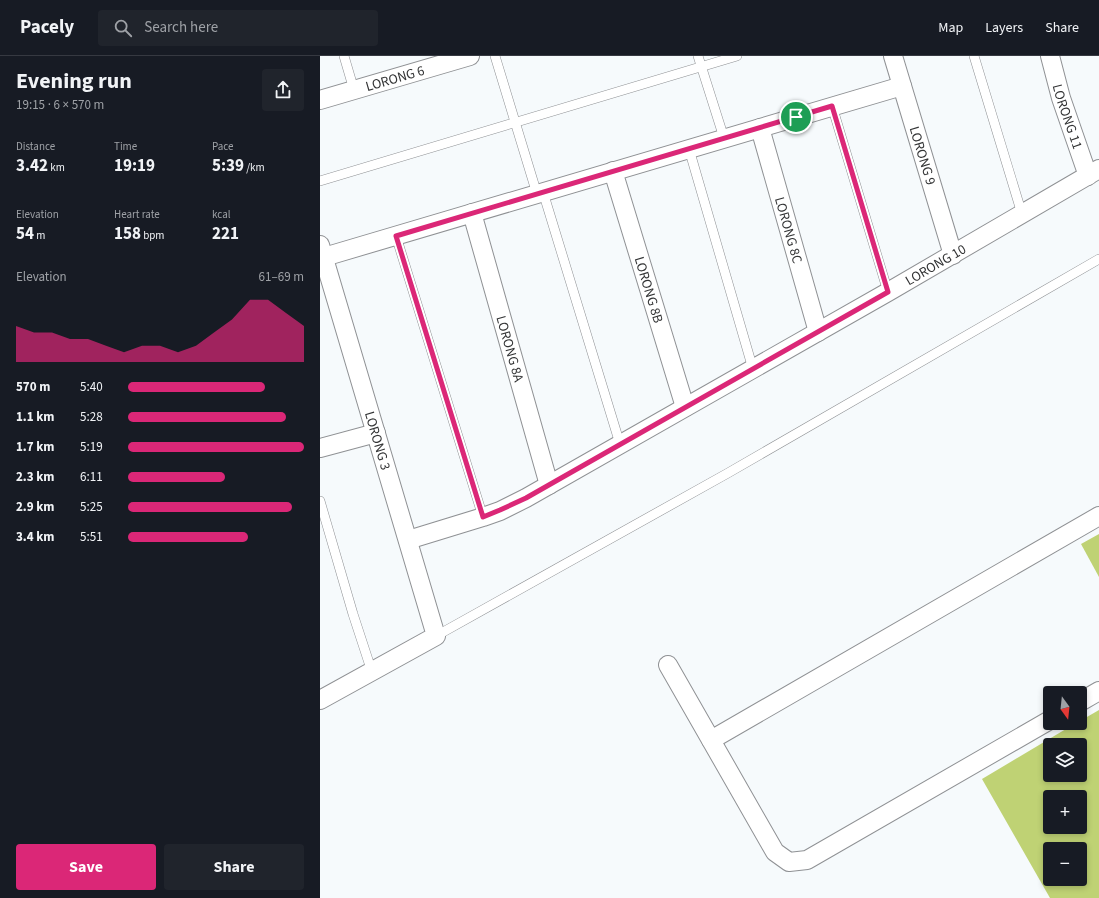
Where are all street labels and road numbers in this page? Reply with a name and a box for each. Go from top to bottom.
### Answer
street label: LORONG 6 [363,61,427,97]
street label: LORONG 11 [1047,82,1087,152]
street label: LORONG 9 [904,124,940,188]
street label: LORONG 8C [769,195,807,266]
street label: LORONG 10 [902,240,970,291]
street label: LORONG 8B [629,254,668,326]
street label: LORONG 8A [491,313,528,385]
street label: LORONG 3 [359,409,395,473]

